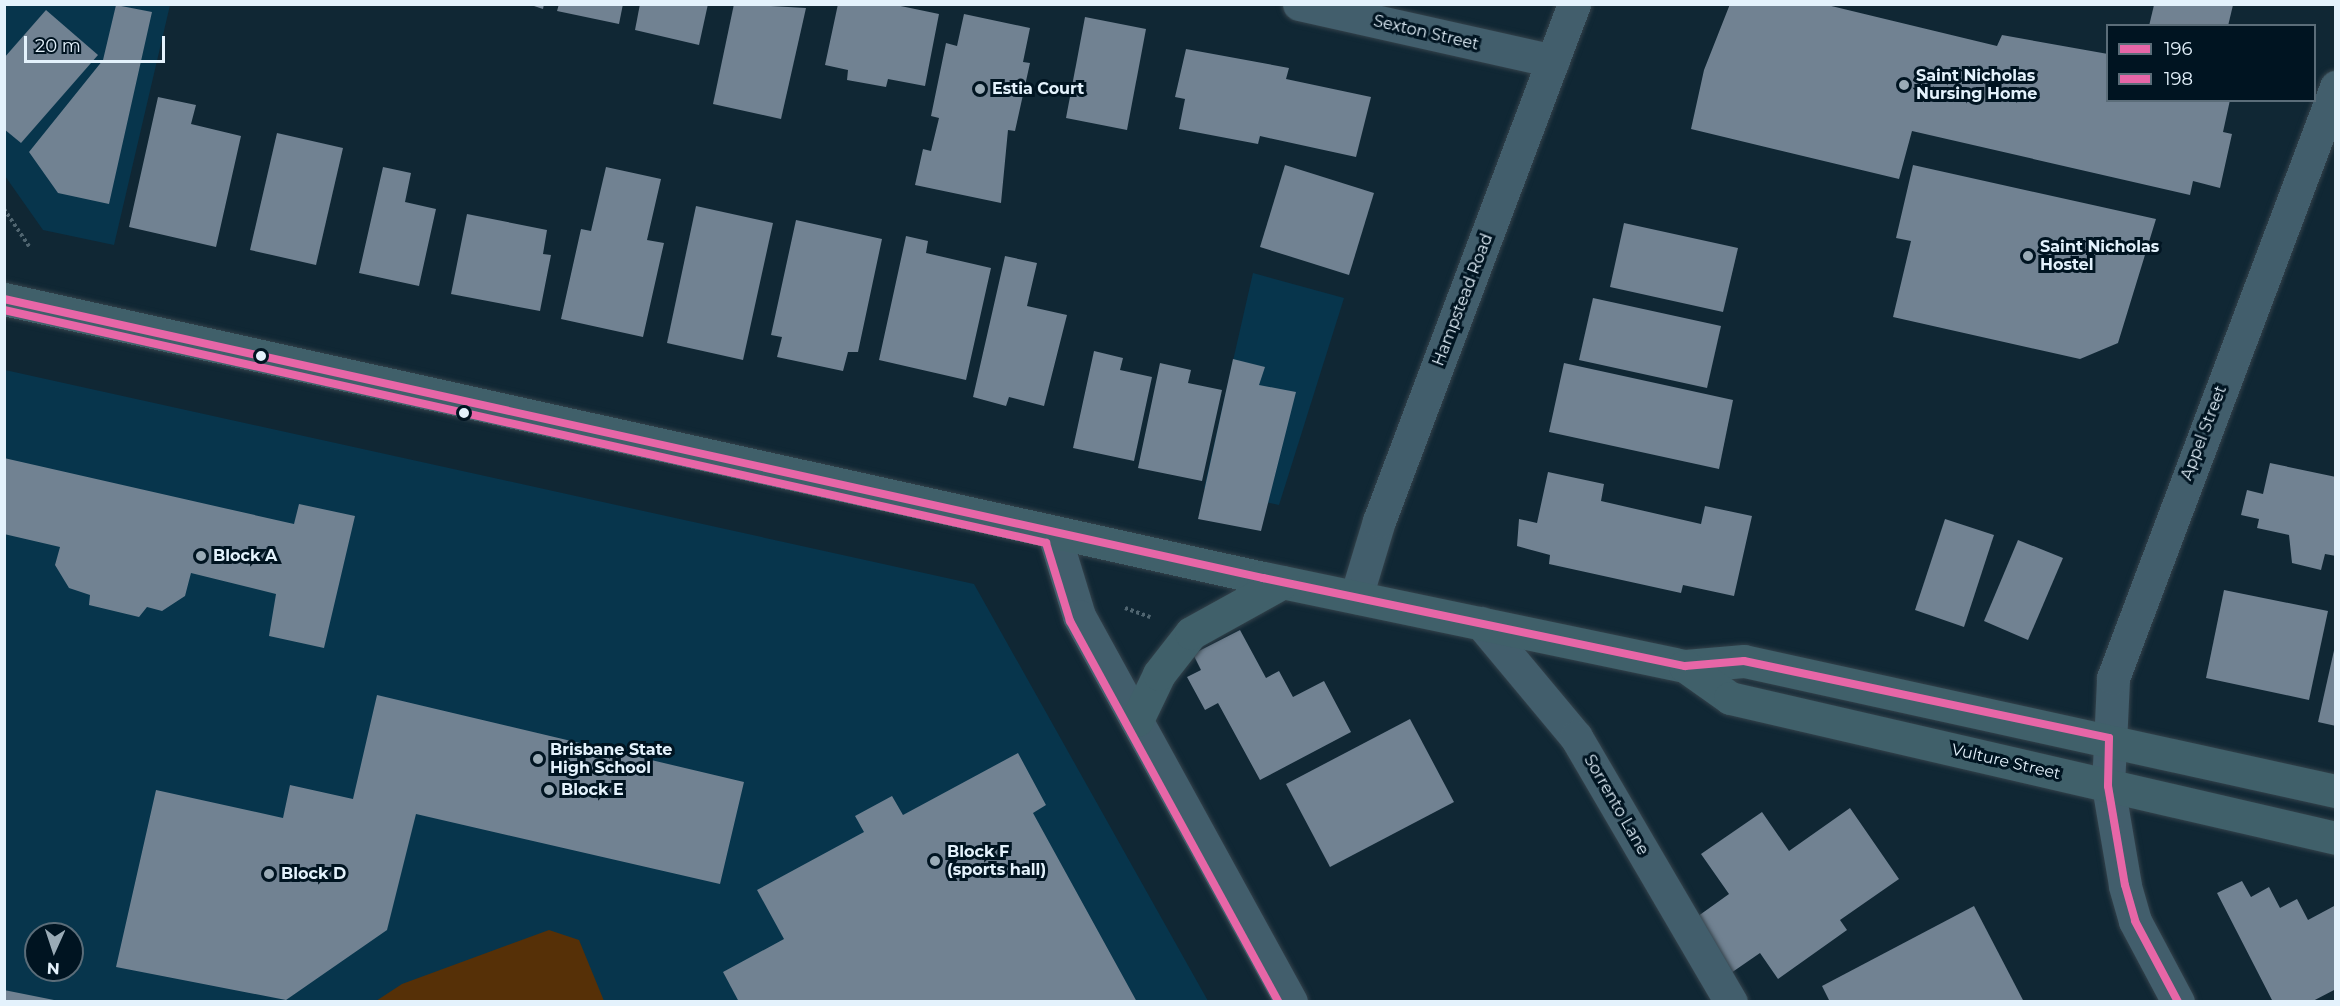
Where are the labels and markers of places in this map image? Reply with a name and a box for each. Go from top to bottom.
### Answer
place label: Saint Nicholas Nursing Home [1916,66,2037,104]
marker: Saint Nicholas Nursing Home [1897,78,1911,92]
place label: Estia Court [992,79,1084,99]
marker: Estia Court [973,82,987,96]
place label: Saint Nicholas Hostel [2040,237,2159,275]
marker: Saint Nicholas Hostel [2021,249,2035,263]
unlabelled marker [255,350,267,362]
unlabelled marker [458,407,470,419]
place label: Block A [213,546,277,566]
marker: Block A [194,549,208,563]
place label: Brisbane State High School [550,740,672,778]
marker: Brisbane State High School [531,752,545,766]
place label: Block E [561,780,624,800]
marker: Block E [542,783,556,797]
place label: Block F (sports hall) [947,842,1046,880]
marker: Block F (sports hall) [928,854,942,868]
place label: Block D [281,864,346,884]
marker: Block D [262,867,276,881]

